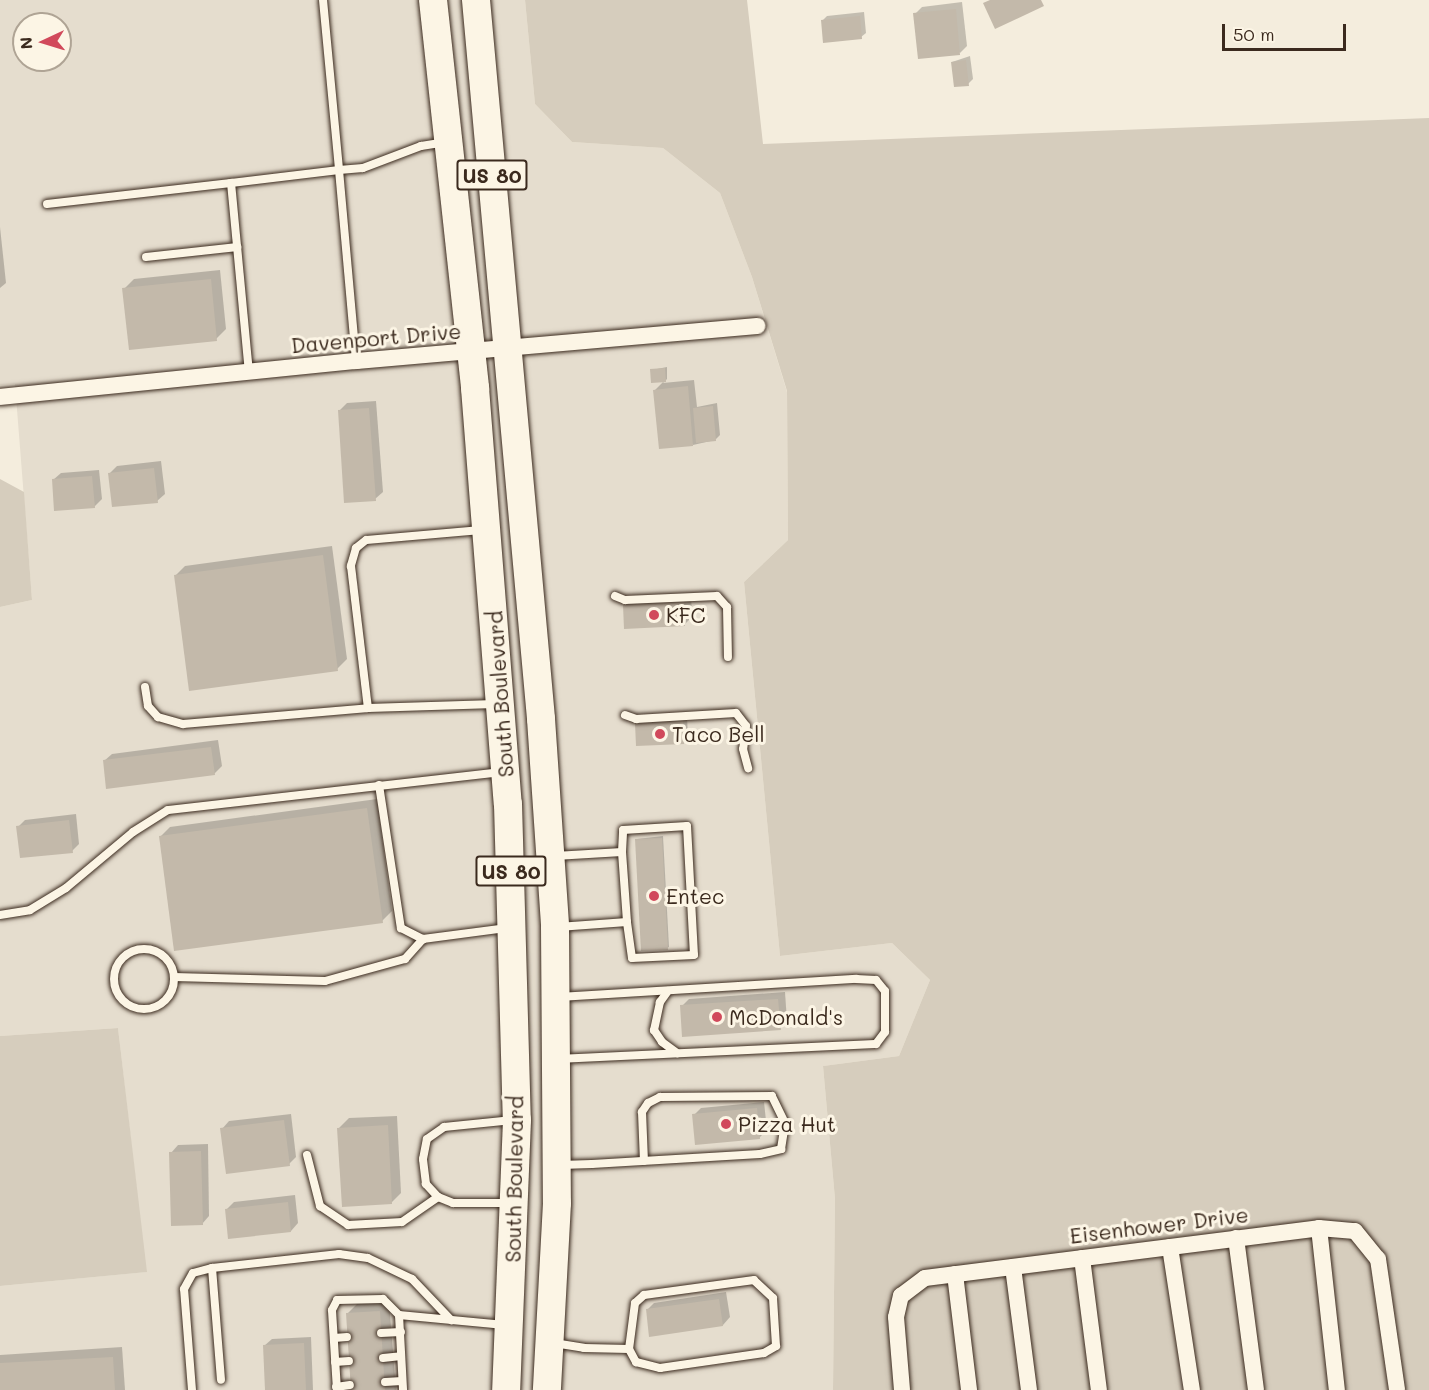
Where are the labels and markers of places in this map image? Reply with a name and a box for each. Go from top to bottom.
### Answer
place label: KFC [666,602,705,628]
marker: KFC [647,608,661,622]
place label: Taco Bell [672,721,765,747]
marker: Taco Bell [653,727,667,741]
place label: Entec [666,883,724,909]
marker: Entec [647,889,661,903]
place label: McDonald's [729,1004,843,1030]
marker: McDonald's [710,1010,724,1024]
place label: Pizza Hut [738,1111,836,1137]
marker: Pizza Hut [719,1117,733,1131]

